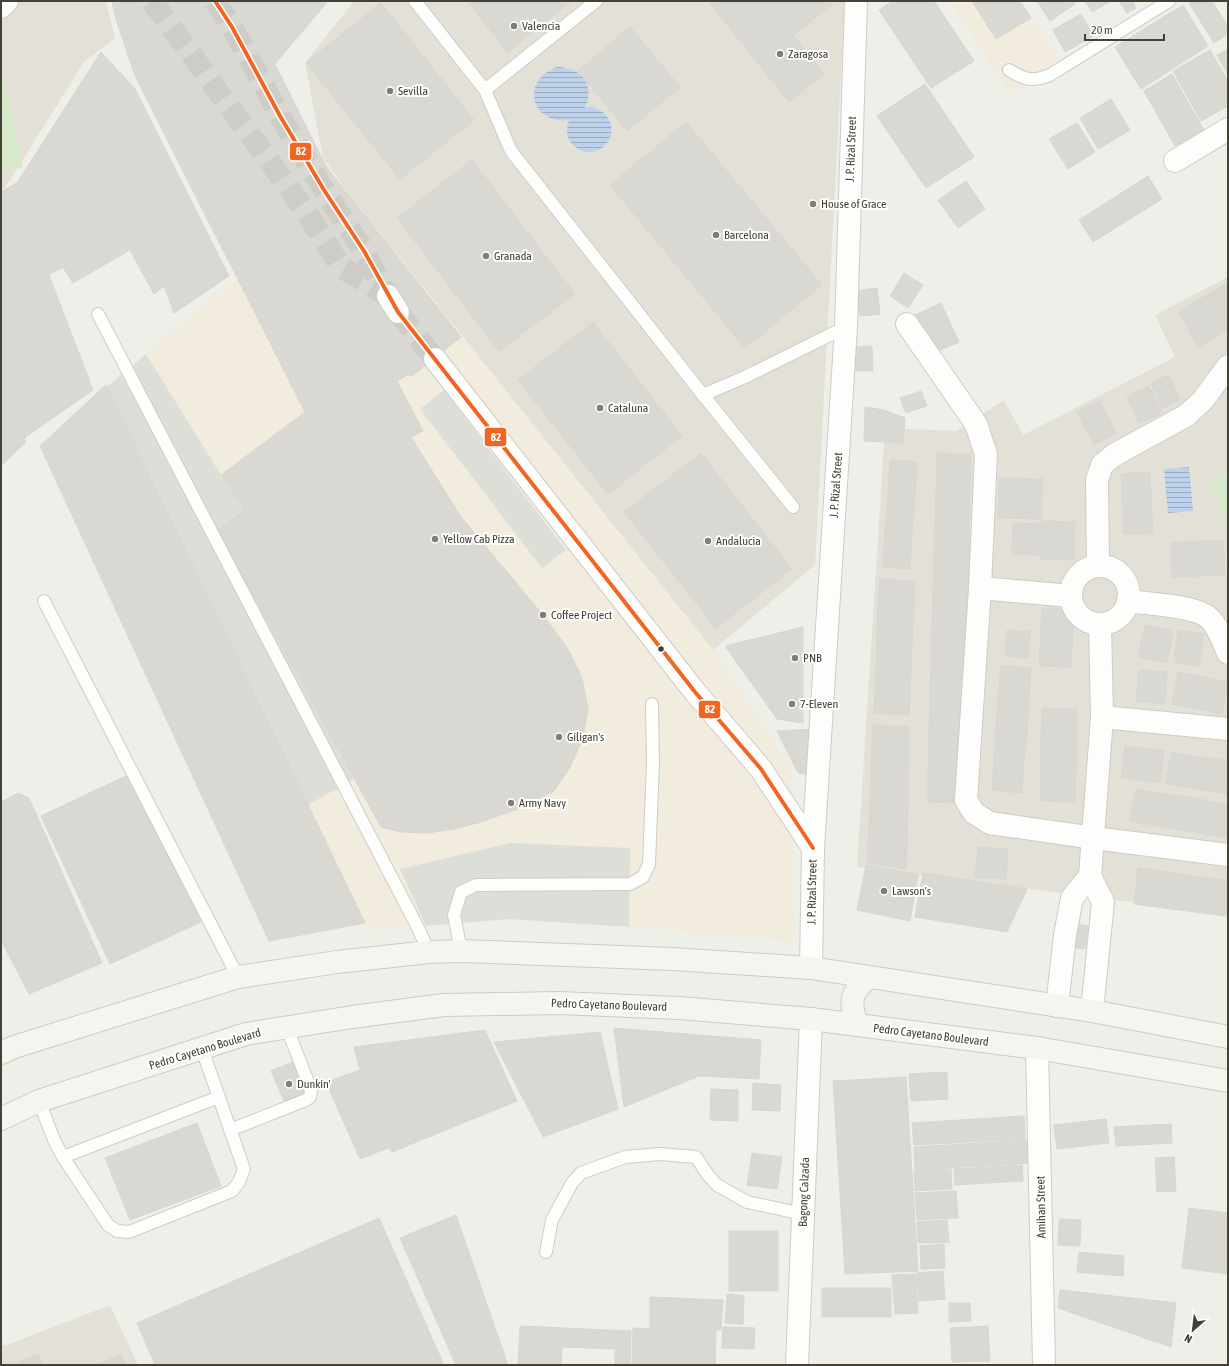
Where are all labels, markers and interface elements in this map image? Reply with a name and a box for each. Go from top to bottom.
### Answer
scale bar [1085,16,1164,42]
place label: Valencia [522,19,560,33]
marker: Valencia [509,21,519,31]
text: 20 m [1091,23,1113,37]
place label: Zaragosa [788,47,828,61]
marker: Zaragosa [775,49,785,59]
place label: Sevilla [398,84,428,98]
marker: Sevilla [385,86,395,96]
street label: J. P. Rizal Street [843,115,859,182]
line badge: 82 [289,142,312,161]
text: 82 [296,145,306,157]
place label: House of Grace [821,197,886,211]
marker: House of Grace [808,199,818,209]
place label: Barcelona [724,228,769,242]
marker: Barcelona [711,230,721,240]
place label: Granada [494,249,532,263]
marker: Granada [481,251,491,261]
place label: Cataluna [608,401,648,415]
marker: Cataluna [595,403,605,413]
line badge: 82 [484,427,507,447]
text: 82 [491,431,501,443]
street label: J. P. Rizal Street [827,451,845,518]
place label: Yellow Cab Pizza [443,532,515,546]
marker: Yellow Cab Pizza [430,534,440,544]
place label: Andalucia [716,534,761,548]
marker: Andalucia [703,536,713,546]
place label: Coffee Project [551,608,613,622]
marker: Coffee Project [538,610,548,620]
unlabelled marker [656,644,666,654]
place label: PNB [803,651,822,665]
marker: PNB [790,653,800,663]
place label: 7-Eleven [800,697,838,711]
marker: 7-Eleven [787,699,797,709]
line badge: 82 [698,700,721,719]
text: 82 [705,703,715,715]
place label: Giligan's [567,730,604,744]
marker: Giligan's [554,732,564,742]
place label: Army Navy [519,796,566,810]
marker: Army Navy [506,798,516,808]
street label: J. P. Rizal Street [804,859,820,925]
place label: Lawson's [892,884,931,898]
marker: Lawson's [879,886,889,896]
street label: Pedro Cayetano Boulevard [551,996,667,1014]
street label: Pedro Cayetano Boulevard [872,1021,990,1049]
street label: Pedro Cayetano Boulevard [147,1025,263,1073]
place label: Dunkin' [297,1077,331,1091]
marker: Dunkin' [284,1079,294,1089]
street label: Bagong Calzada [796,1157,812,1227]
street label: Amihan Street [1033,1175,1049,1238]
north arrow [1173,1310,1213,1350]
text: N [1183,1332,1194,1346]

